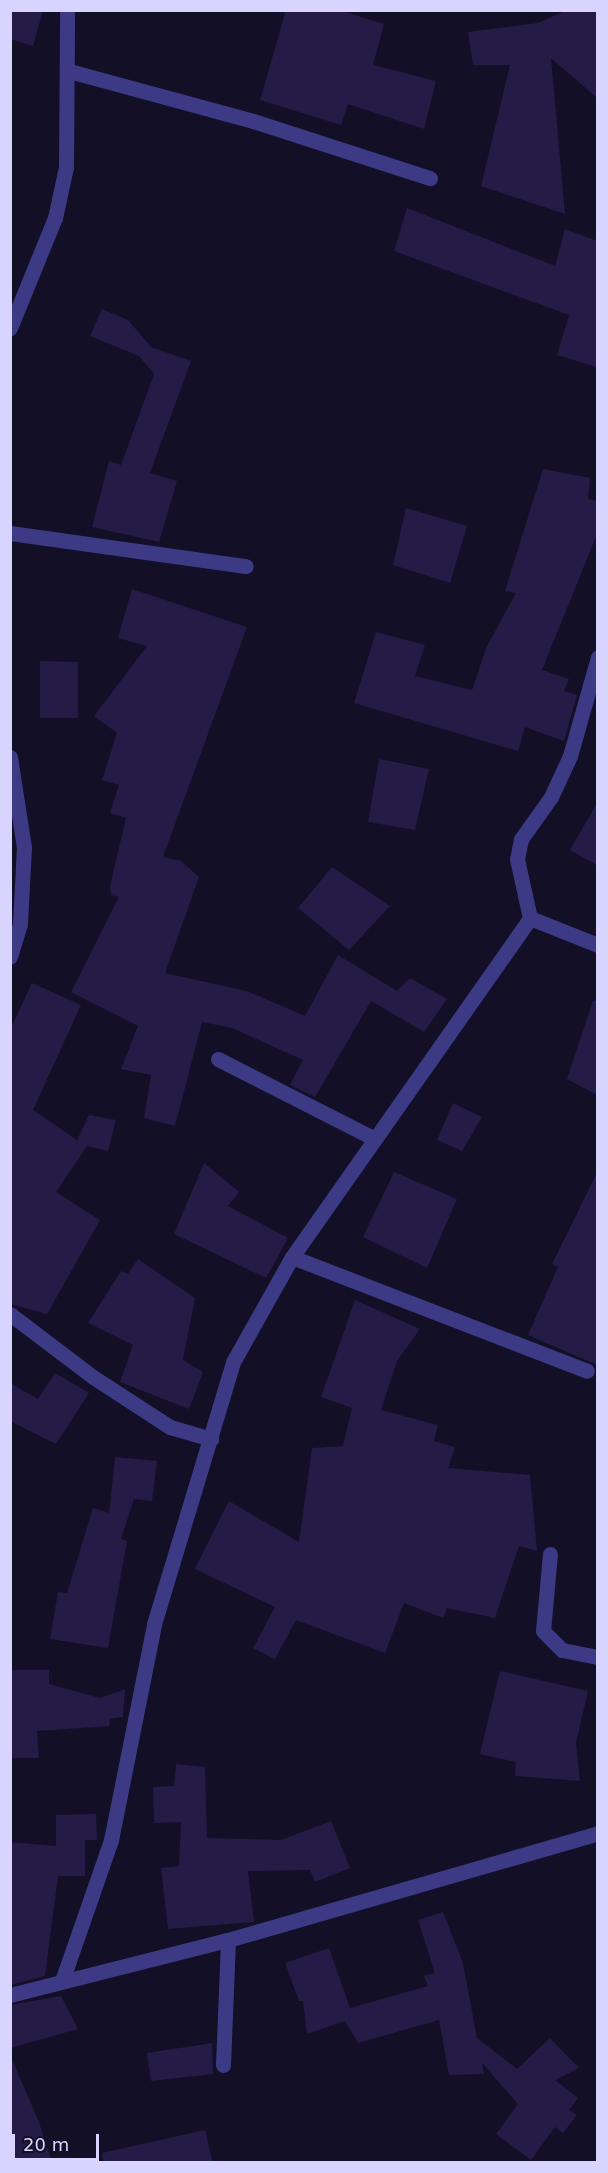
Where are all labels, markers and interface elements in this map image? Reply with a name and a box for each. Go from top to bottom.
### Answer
scale bar [15,2122,102,2160]
text: 20 m [23,2134,69,2155]

